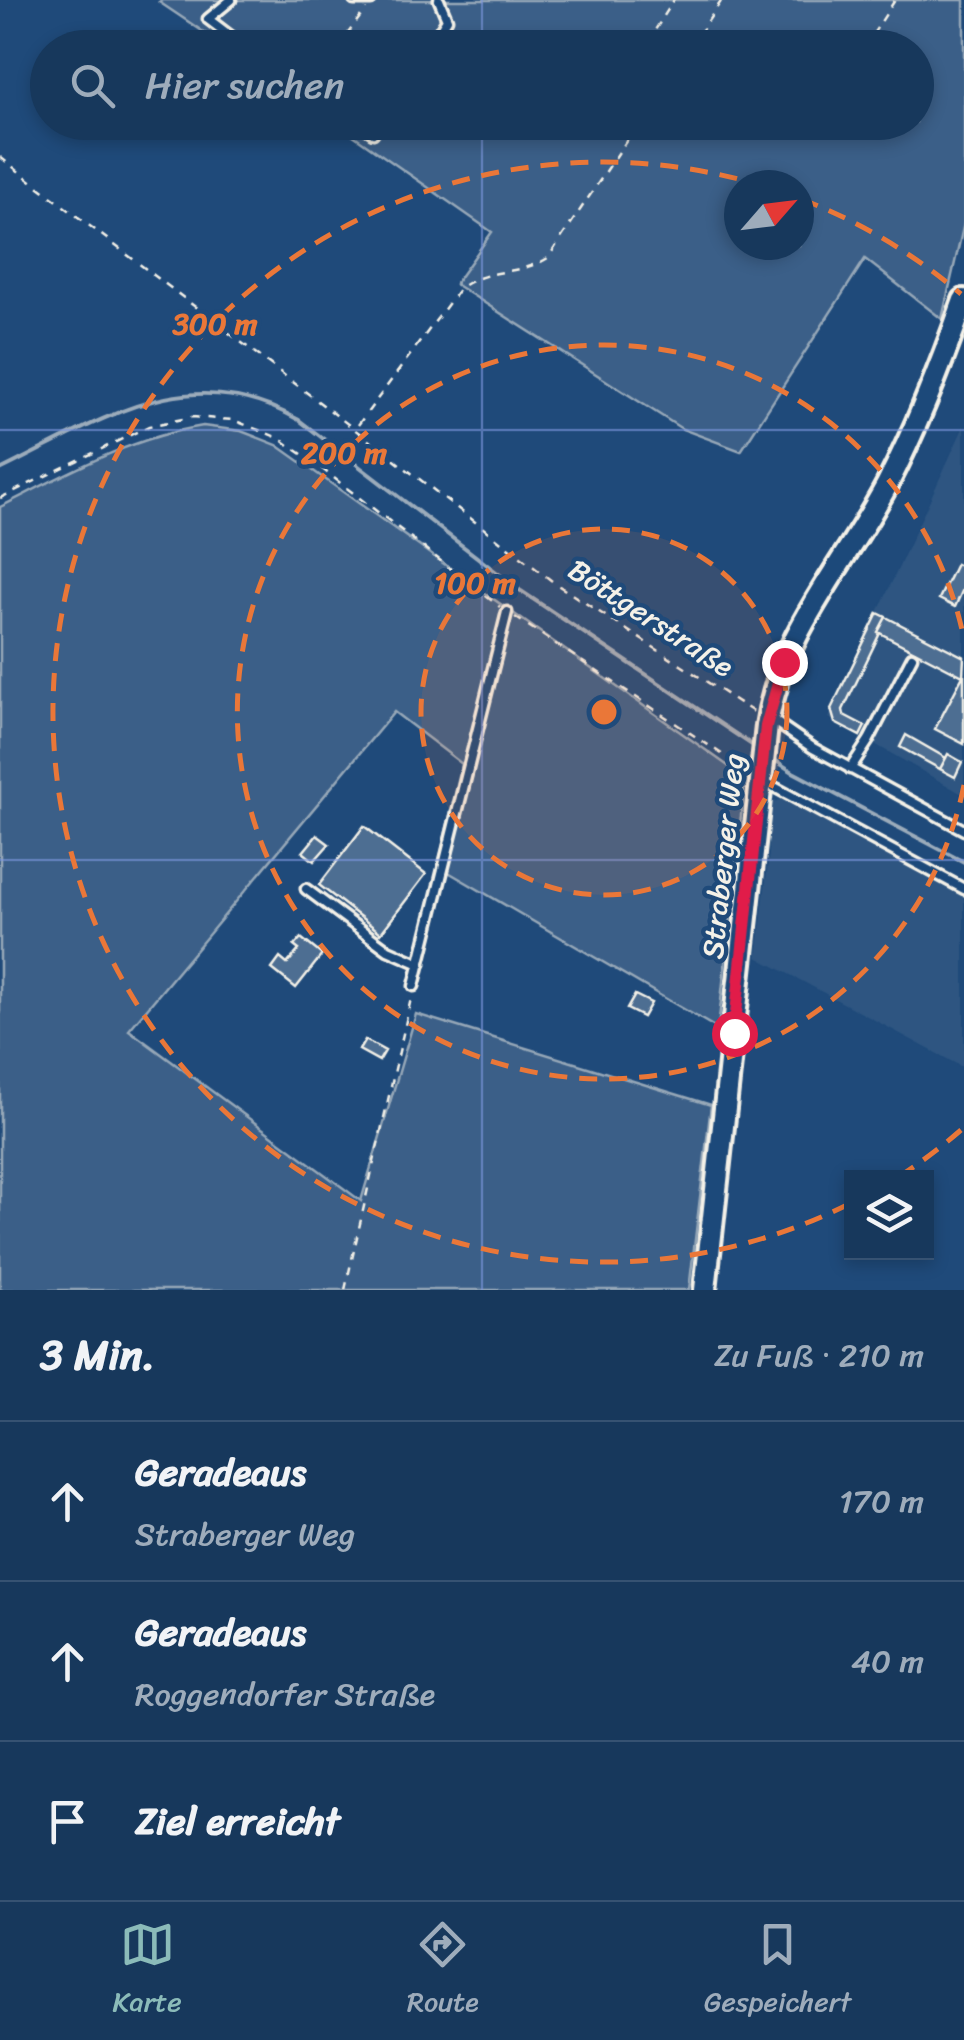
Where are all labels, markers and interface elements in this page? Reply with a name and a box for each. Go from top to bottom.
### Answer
search box [30,30,934,140]
text: Hier suchen [145,52,344,119]
icon: search [65,58,120,113]
north arrow [724,170,814,260]
text: 300 m [171,297,258,351]
text: 200 m [301,426,387,480]
street label: Böttgerstraße [557,544,745,692]
text: 100 m [434,556,516,610]
route end [762,640,808,686]
centre of rings [586,694,622,730]
street label: Straberger Weg [685,751,761,961]
route start [712,1011,758,1057]
map controls [844,1170,934,1260]
button: layers [844,1170,934,1260]
text: 3 Min. [40,1318,155,1392]
text: Zu Fuß · 210 m [714,1327,924,1384]
text: Geradeaus [135,1439,306,1506]
text: 170 m [839,1473,924,1530]
icon: ahead [40,1474,95,1529]
text: Straberger Weg [135,1506,355,1563]
text: Geradeaus [135,1599,306,1666]
text: 40 m [851,1633,924,1690]
icon: ahead [40,1634,95,1689]
text: Roggendorfer Straße [135,1666,435,1723]
text: Ziel erreicht [135,1788,340,1855]
icon: arrive [40,1794,95,1849]
tab: Karte [113,1917,182,2026]
tab: Route [407,1917,479,2026]
tab: Gespeichert [704,1917,851,2026]

